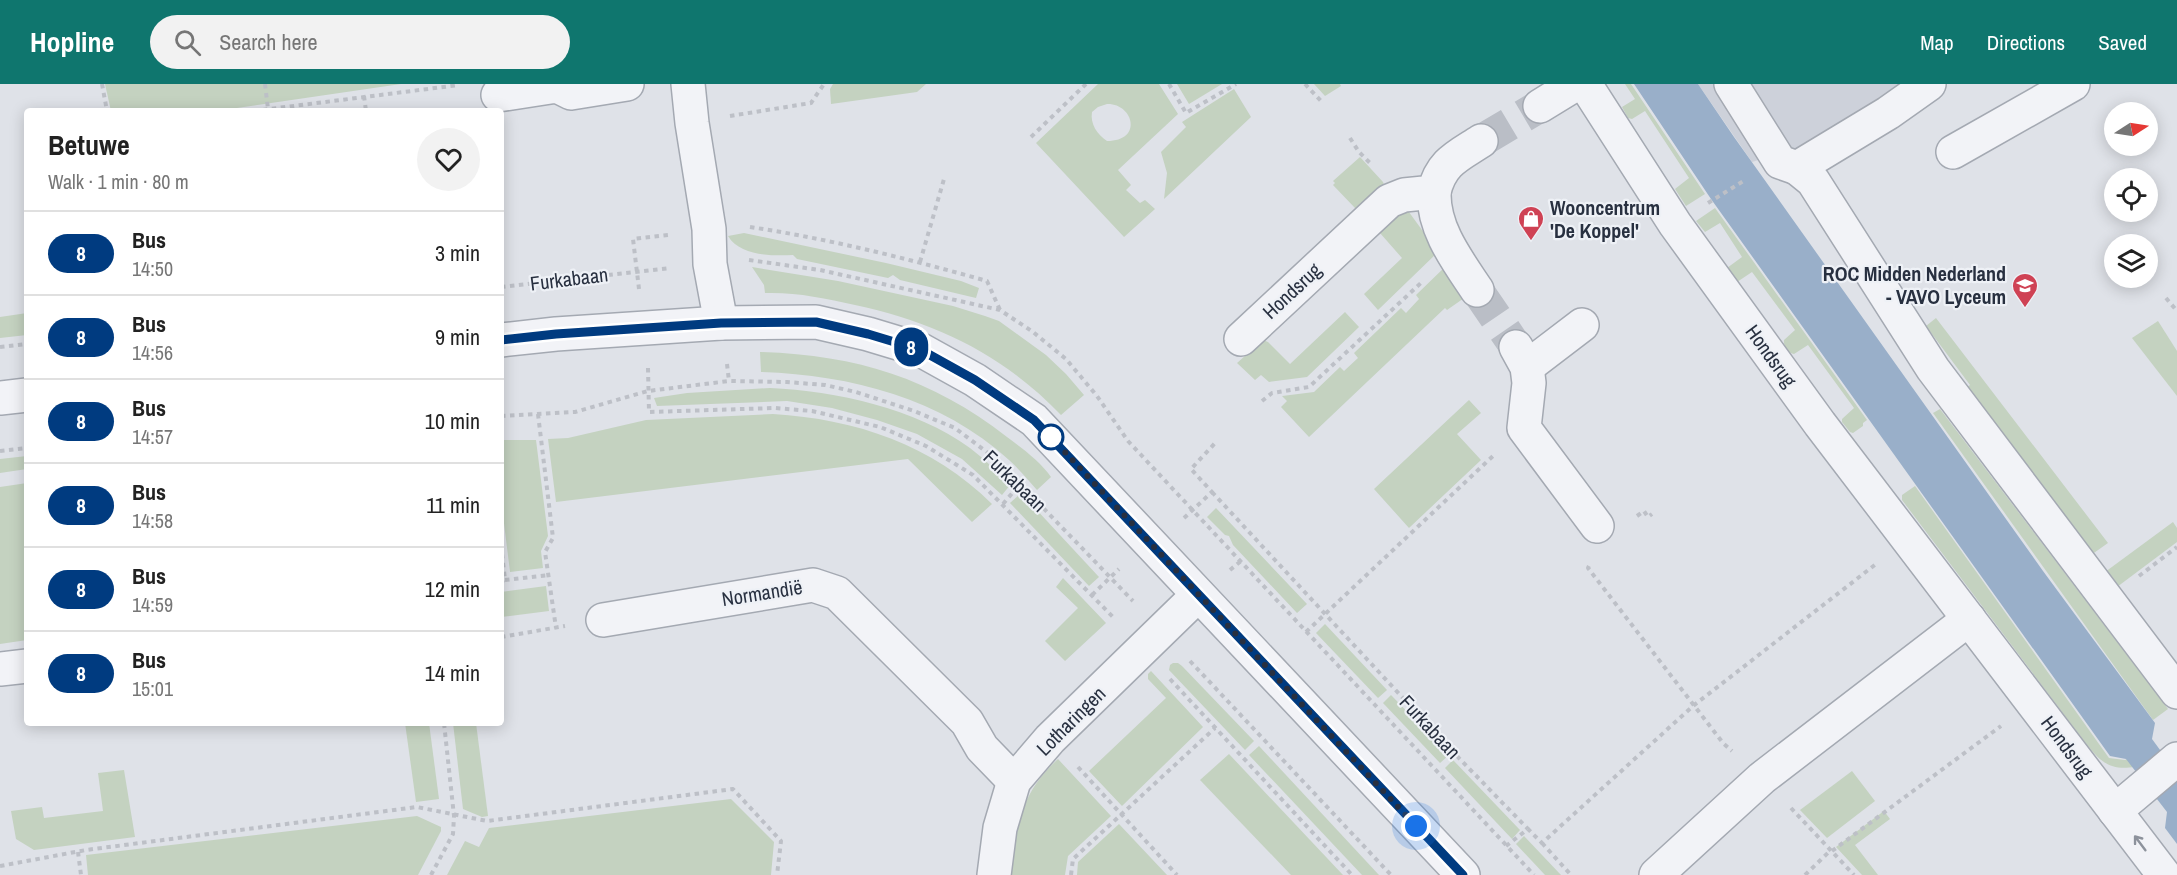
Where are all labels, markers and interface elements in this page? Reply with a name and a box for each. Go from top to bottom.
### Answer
search box [150,15,570,69]
text: Hopline [30,23,114,61]
icon: search [171,26,204,59]
text: Search here [219,27,317,57]
text: Map [1920,28,1954,57]
text: Directions [1987,28,2065,57]
text: Saved [2098,28,2147,57]
north arrow [2104,102,2158,156]
map controls [2104,102,2158,288]
text: Betuwe [48,126,130,164]
button: heart [417,128,480,191]
text: Walk · 1 min · 80 m [48,168,189,195]
button: locate [2104,168,2158,222]
place label: Wooncentrum 'De Koppel' [1550,194,1660,244]
shop icon: Wooncentrum 'De Koppel' [1516,204,1546,242]
text: Bus [132,225,166,255]
button: layers [2104,234,2158,288]
text: 3 min [435,238,480,268]
text: 8 [76,239,86,268]
text: 14:50 [132,255,173,282]
street label: Hondsrug [1256,257,1327,325]
street label: Furkabaan [528,260,609,297]
place label: ROC Midden Nederland - VAVO Lyceum [1823,260,2006,310]
school or university icon: ROC Midden Nederland - VAVO Lyceum [2010,271,2040,309]
text: Bus [132,309,166,339]
street label: Hondsrug [1740,319,1803,392]
text: 9 min [435,322,480,352]
text: 8 [76,323,86,352]
line badge: 8 [892,328,930,366]
text: 8 [906,333,916,362]
text: 14:56 [132,339,173,366]
text: Bus [132,393,166,423]
text: 10 min [425,406,480,436]
text: 8 [76,407,86,436]
text: 14:57 [132,423,173,450]
unlabelled marker [1038,424,1064,450]
street label: Furkabaan [978,444,1053,518]
text: Bus [132,477,166,507]
text: 11 min [426,490,480,520]
text: 8 [76,491,86,520]
text: 14:58 [132,507,173,534]
text: Bus [132,561,166,591]
street label: Normandië [720,573,804,612]
text: 12 min [425,574,480,604]
text: 8 [76,575,86,604]
text: 14:59 [132,591,173,618]
text: Bus [132,645,166,675]
text: 14 min [425,658,480,688]
text: 8 [76,659,86,688]
text: 15:01 [132,675,173,702]
street label: Lotharingen [1030,680,1111,761]
street label: Furkabaan [1394,689,1467,765]
street label: Hondsrug [2035,710,2100,783]
your location [1401,811,1431,841]
one-way arrow [2133,835,2146,851]

